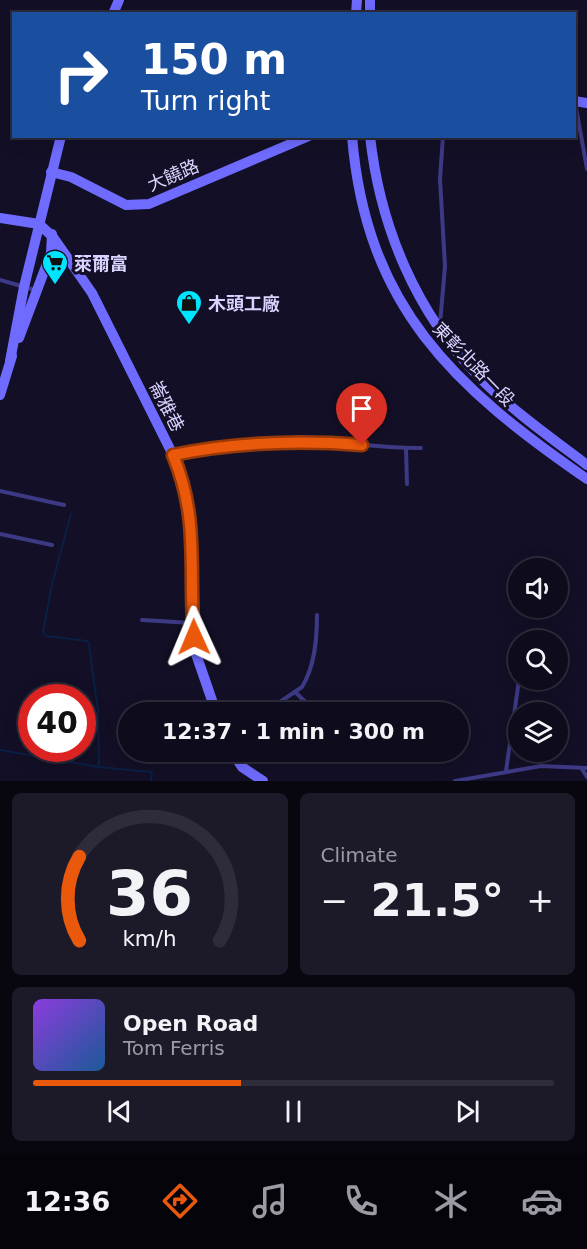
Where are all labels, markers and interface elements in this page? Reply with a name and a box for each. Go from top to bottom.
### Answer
text: 150 m [141,35,287,84]
icon: right [42,36,120,114]
text: Turn right [141,85,270,116]
street label: 大饒路 [144,155,202,195]
supermarket icon: 萊爾富 [40,248,70,286]
place label: 萊爾富 [74,253,128,274]
shop icon: 木頭工廠 [174,288,204,326]
place label: 木頭工廠 [208,293,280,314]
street label: 東彰北路一段 [429,318,519,410]
street label: 崙雅巷 [145,377,189,435]
pin [336,383,387,445]
icon: arrive [345,392,378,425]
map controls [508,558,568,762]
button: sound [508,558,568,618]
position arrow [162,605,226,669]
button: search [508,630,568,690]
speed limit sign: 40 [18,684,96,762]
button: layers [508,702,568,762]
text: 12:37 · 1 min · 300 m [162,719,425,744]
text: Climate [321,843,397,867]
text: 36 [106,857,193,930]
text: 21.5° [370,874,504,927]
text: − [321,881,348,920]
text: + [526,881,554,920]
text: km/h [123,926,177,951]
text: Open Road [123,1011,258,1036]
text: Tom Ferris [123,1036,225,1060]
icon: previous [103,1095,136,1128]
icon: pause [277,1095,310,1128]
icon: next [451,1095,484,1128]
icon: directions [159,1180,201,1222]
icon: music [249,1180,291,1222]
icon: phone [340,1180,382,1222]
icon: climate [430,1180,472,1222]
icon: car [521,1180,563,1222]
text: 12:36 [24,1186,110,1217]

